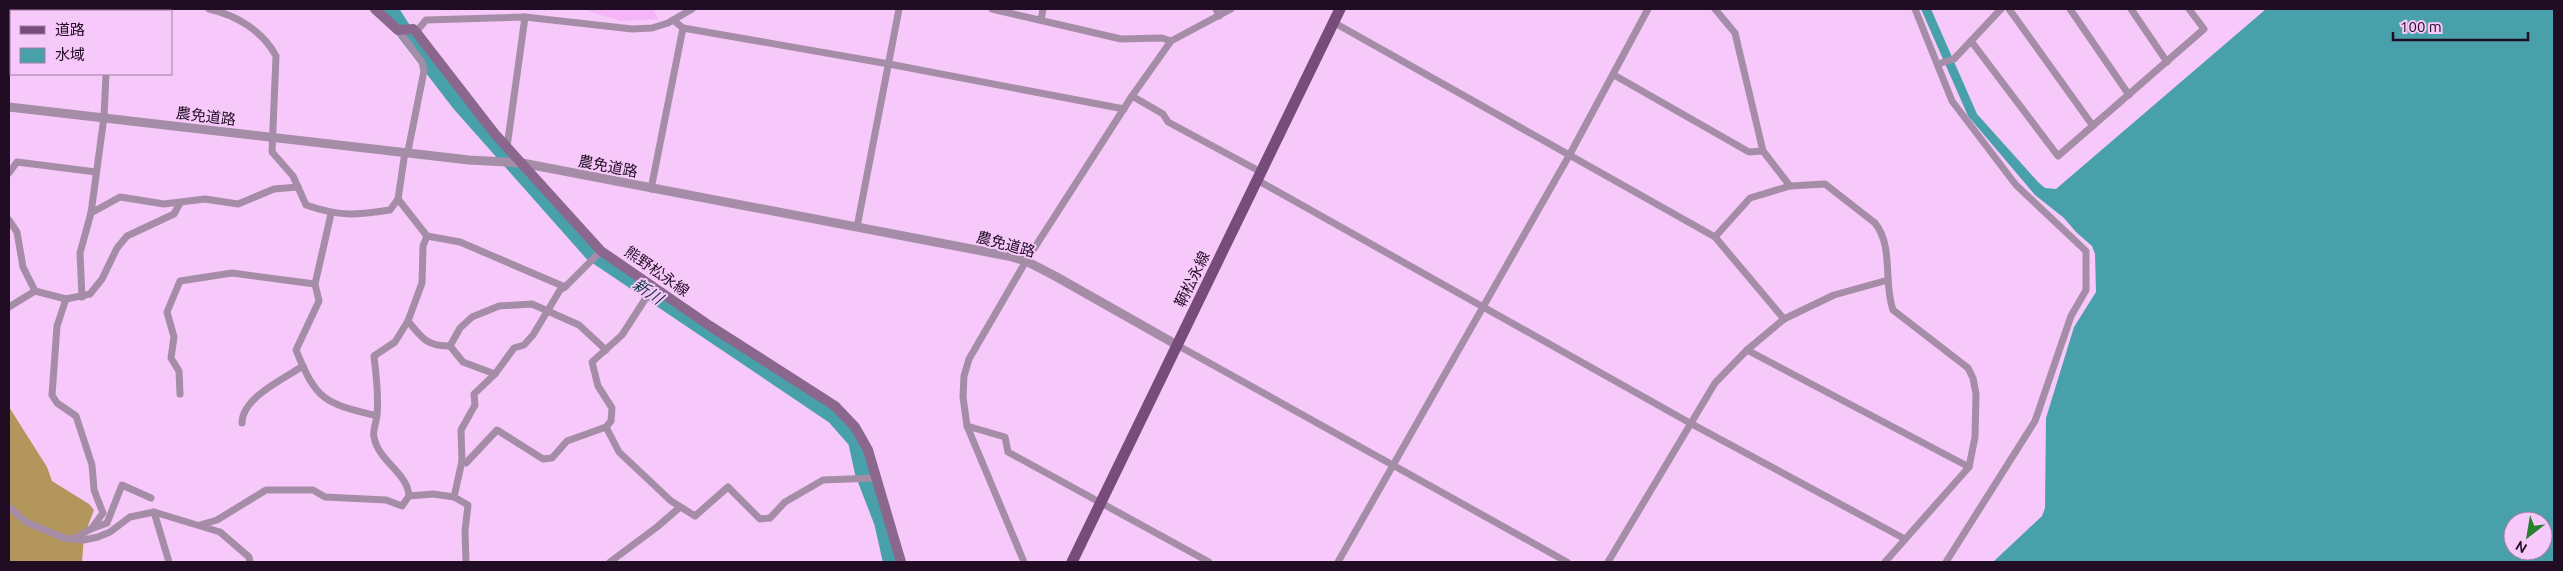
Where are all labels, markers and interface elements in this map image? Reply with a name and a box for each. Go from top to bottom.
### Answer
legend [10,10,172,75]
scale bar [2393,10,2528,42]
text: 100 m [2400,18,2442,35]
text: 道路 [55,21,85,38]
text: 水域 [55,46,85,63]
street label: 農免道路 [175,104,237,128]
street label: 農免道路 [577,152,639,180]
street label: 農免道路 [975,228,1037,260]
street label: 熊野松永線 [621,243,693,299]
street label: 鞆松永線 [1171,248,1213,310]
water label: 新川 [630,275,668,309]
north arrow [2503,511,2553,561]
text: N [2513,538,2530,557]

